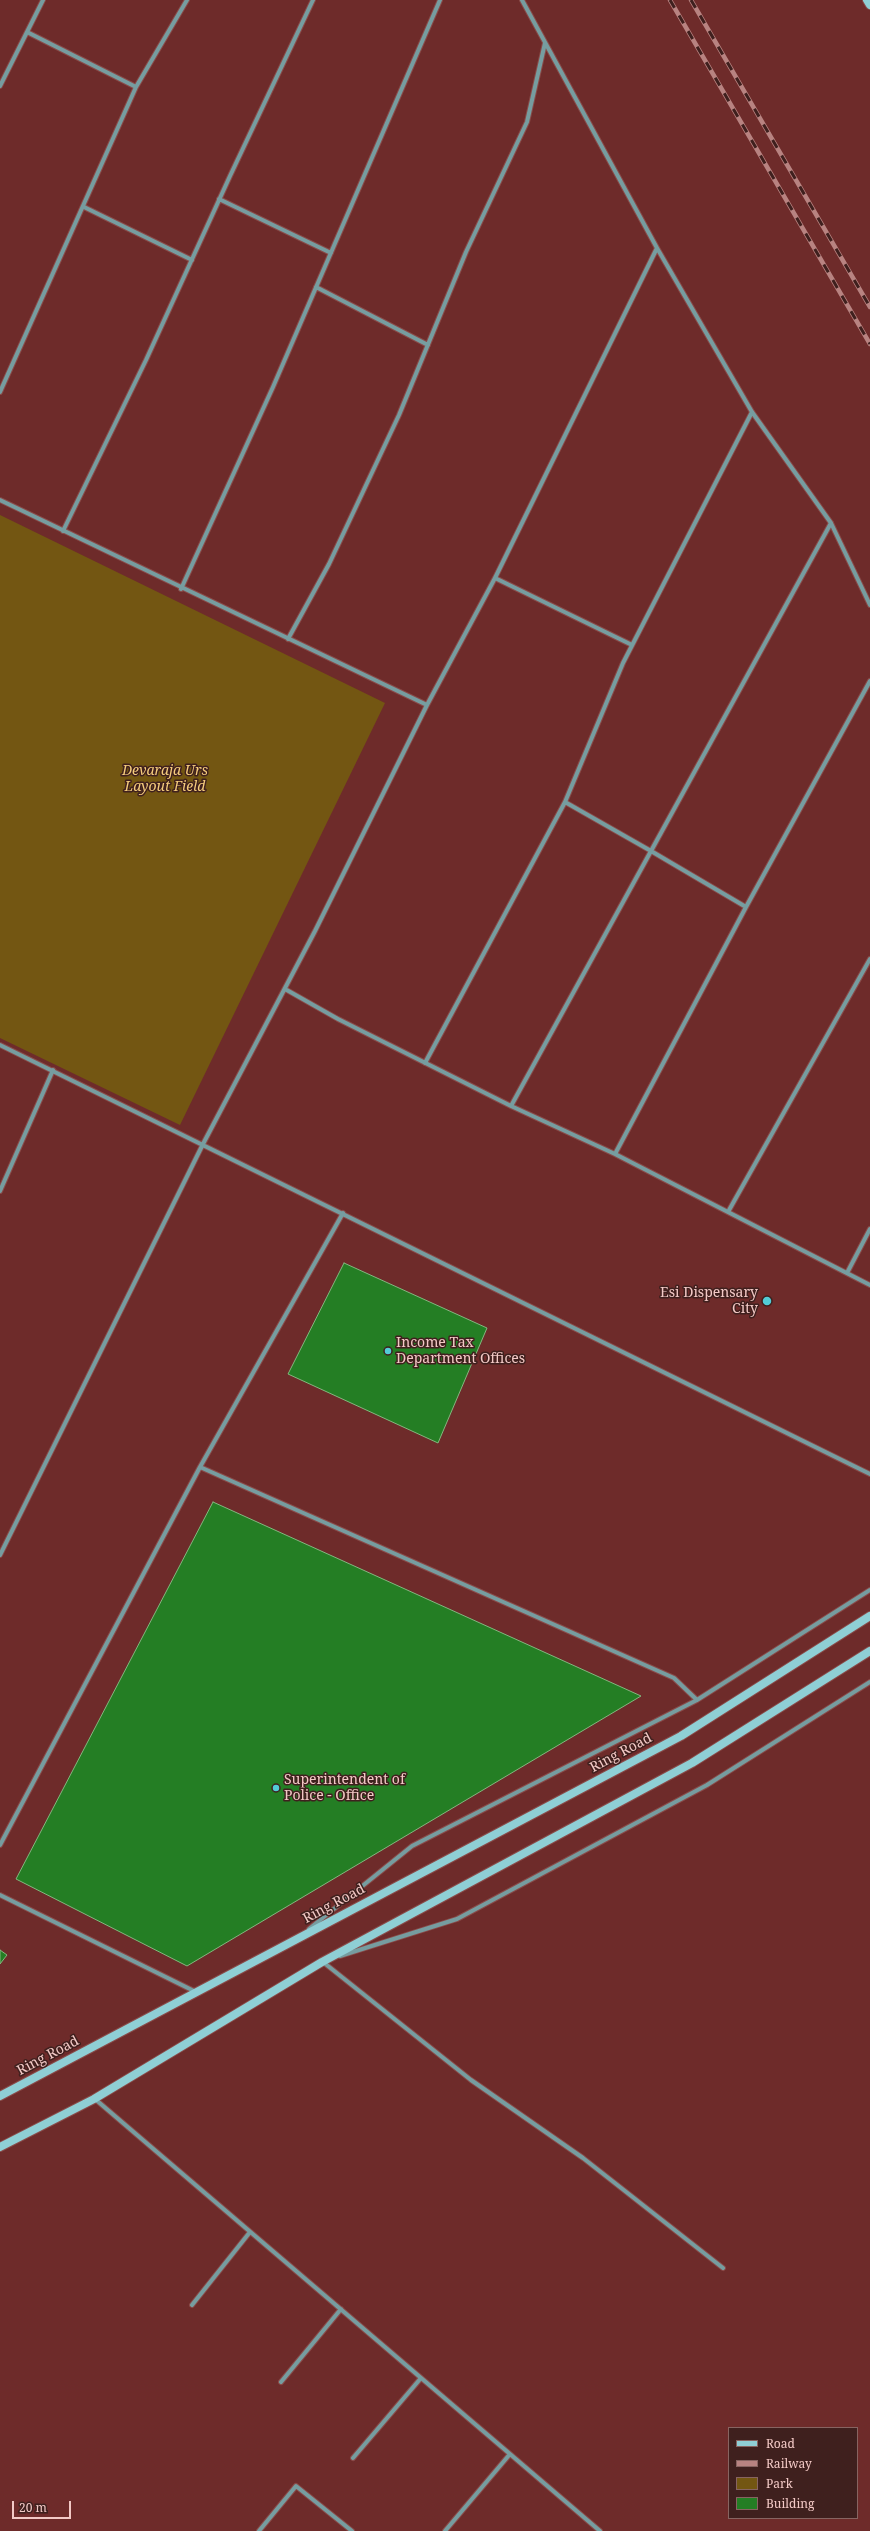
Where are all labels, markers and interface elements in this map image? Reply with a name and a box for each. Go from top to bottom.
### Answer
park label: Devaraja Urs Layout Field [122,763,208,796]
place label: Esi Dispensary City [660,1285,758,1318]
marker: Esi Dispensary City [761,1295,773,1307]
place label: Income Tax Department Offices [396,1335,525,1368]
marker: Income Tax Department Offices [383,1346,393,1356]
street label: Ring Road [587,1730,655,1776]
place label: Superintendent of Police - Office [284,1772,405,1804]
marker: Superintendent of Police - Office [271,1783,281,1793]
street label: Ring Road [300,1881,368,1927]
street label: Ring Road [14,2033,82,2079]
legend [728,2427,858,2519]
text: Road [766,2435,795,2452]
text: Railway [766,2455,812,2472]
text: Park [766,2475,793,2492]
scale bar [14,2493,73,2519]
text: Building [766,2495,814,2512]
text: 20 m [19,2499,47,2516]

